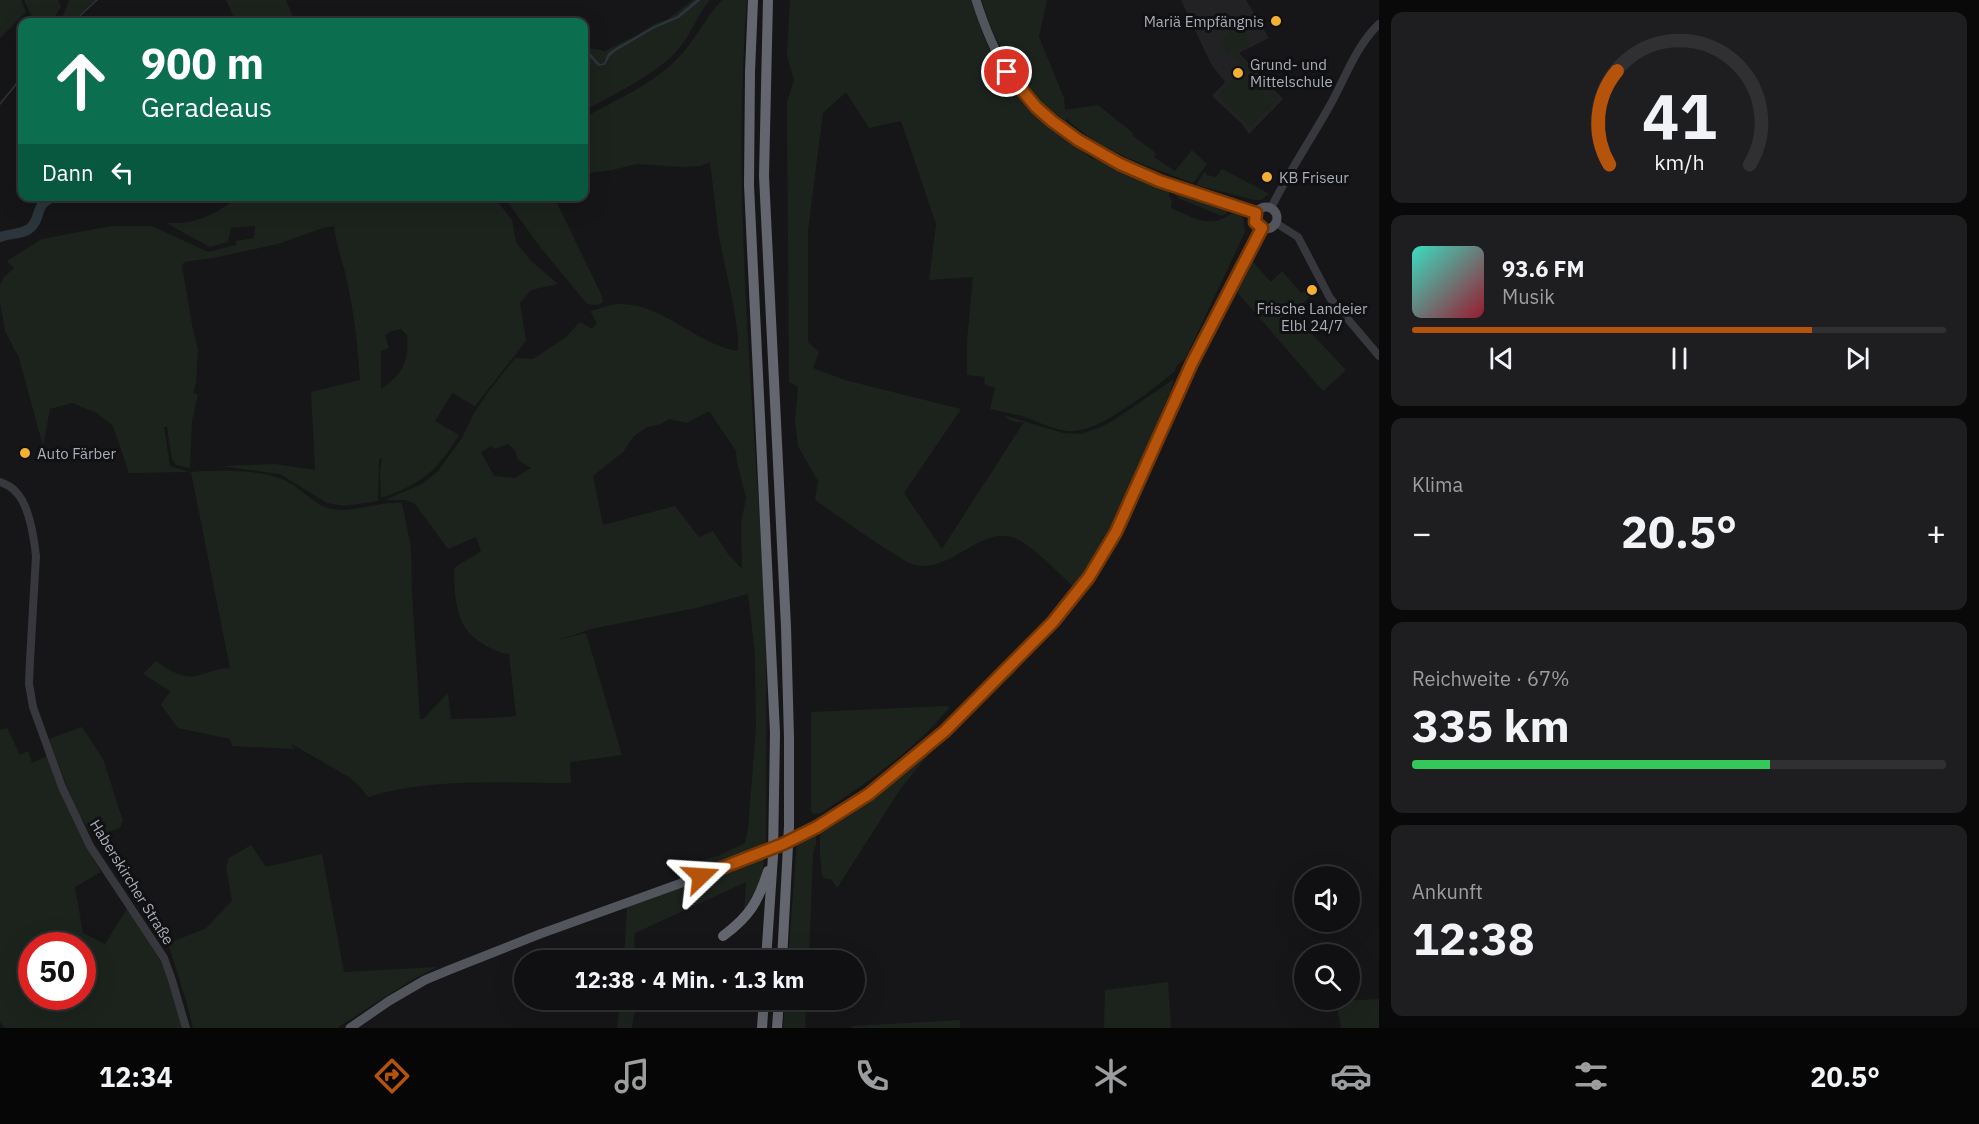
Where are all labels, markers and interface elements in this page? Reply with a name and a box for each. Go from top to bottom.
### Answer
place label: Mariä Empfängnis [1144,12,1264,31]
marker: Mariä Empfängnis [1269,14,1283,28]
text: 900 m [141,36,264,91]
icon: ahead [42,42,120,120]
pin [981,46,1032,97]
icon: arrive [990,55,1023,88]
place label: Grund- und Mittelschule [1250,55,1333,91]
marker: Grund- und Mittelschule [1231,66,1245,80]
text: 41 [1642,75,1716,156]
text: Geradeaus [141,89,272,124]
text: km/h [1654,148,1704,176]
icon: left [106,156,139,189]
text: Dann [42,158,94,187]
place label: KB Friseur [1279,168,1349,187]
marker: KB Friseur [1260,170,1274,184]
text: 93.6 FM [1502,254,1585,283]
marker: Frische Landeier Elbl 24/7 [1305,283,1319,297]
text: Musik [1502,283,1555,310]
place label: Frische Landeier Elbl 24/7 [1257,299,1368,335]
icon: previous [1485,342,1518,375]
icon: pause [1663,342,1696,375]
icon: next [1841,342,1874,375]
place label: Auto Färber [37,444,117,463]
marker: Auto Färber [18,446,32,460]
text: Klima [1412,471,1463,498]
text: 20.5° [1621,502,1737,560]
text: − [1412,511,1432,554]
text: + [1926,511,1946,554]
text: Reichweite · 67% [1412,665,1569,692]
text: 335 km [1412,696,1570,754]
street label: Haberskircher Straße [86,816,178,948]
position arrow [669,844,733,908]
map controls [1294,866,1360,1010]
button: sound [1294,866,1360,932]
text: Ankunft [1412,878,1483,905]
text: 12:38 [1412,909,1535,967]
speed limit sign: 50 [18,932,96,1010]
button: search [1294,944,1360,1010]
text: 12:38 · 4 Min. · 1.3 km [575,965,805,994]
icon: directions [371,1055,413,1097]
icon: music [611,1055,653,1097]
icon: phone [851,1055,893,1097]
icon: climate [1090,1055,1132,1097]
icon: car [1330,1055,1372,1097]
icon: filters [1570,1055,1612,1097]
text: 12:34 [99,1059,173,1094]
text: 20.5° [1810,1059,1880,1094]

